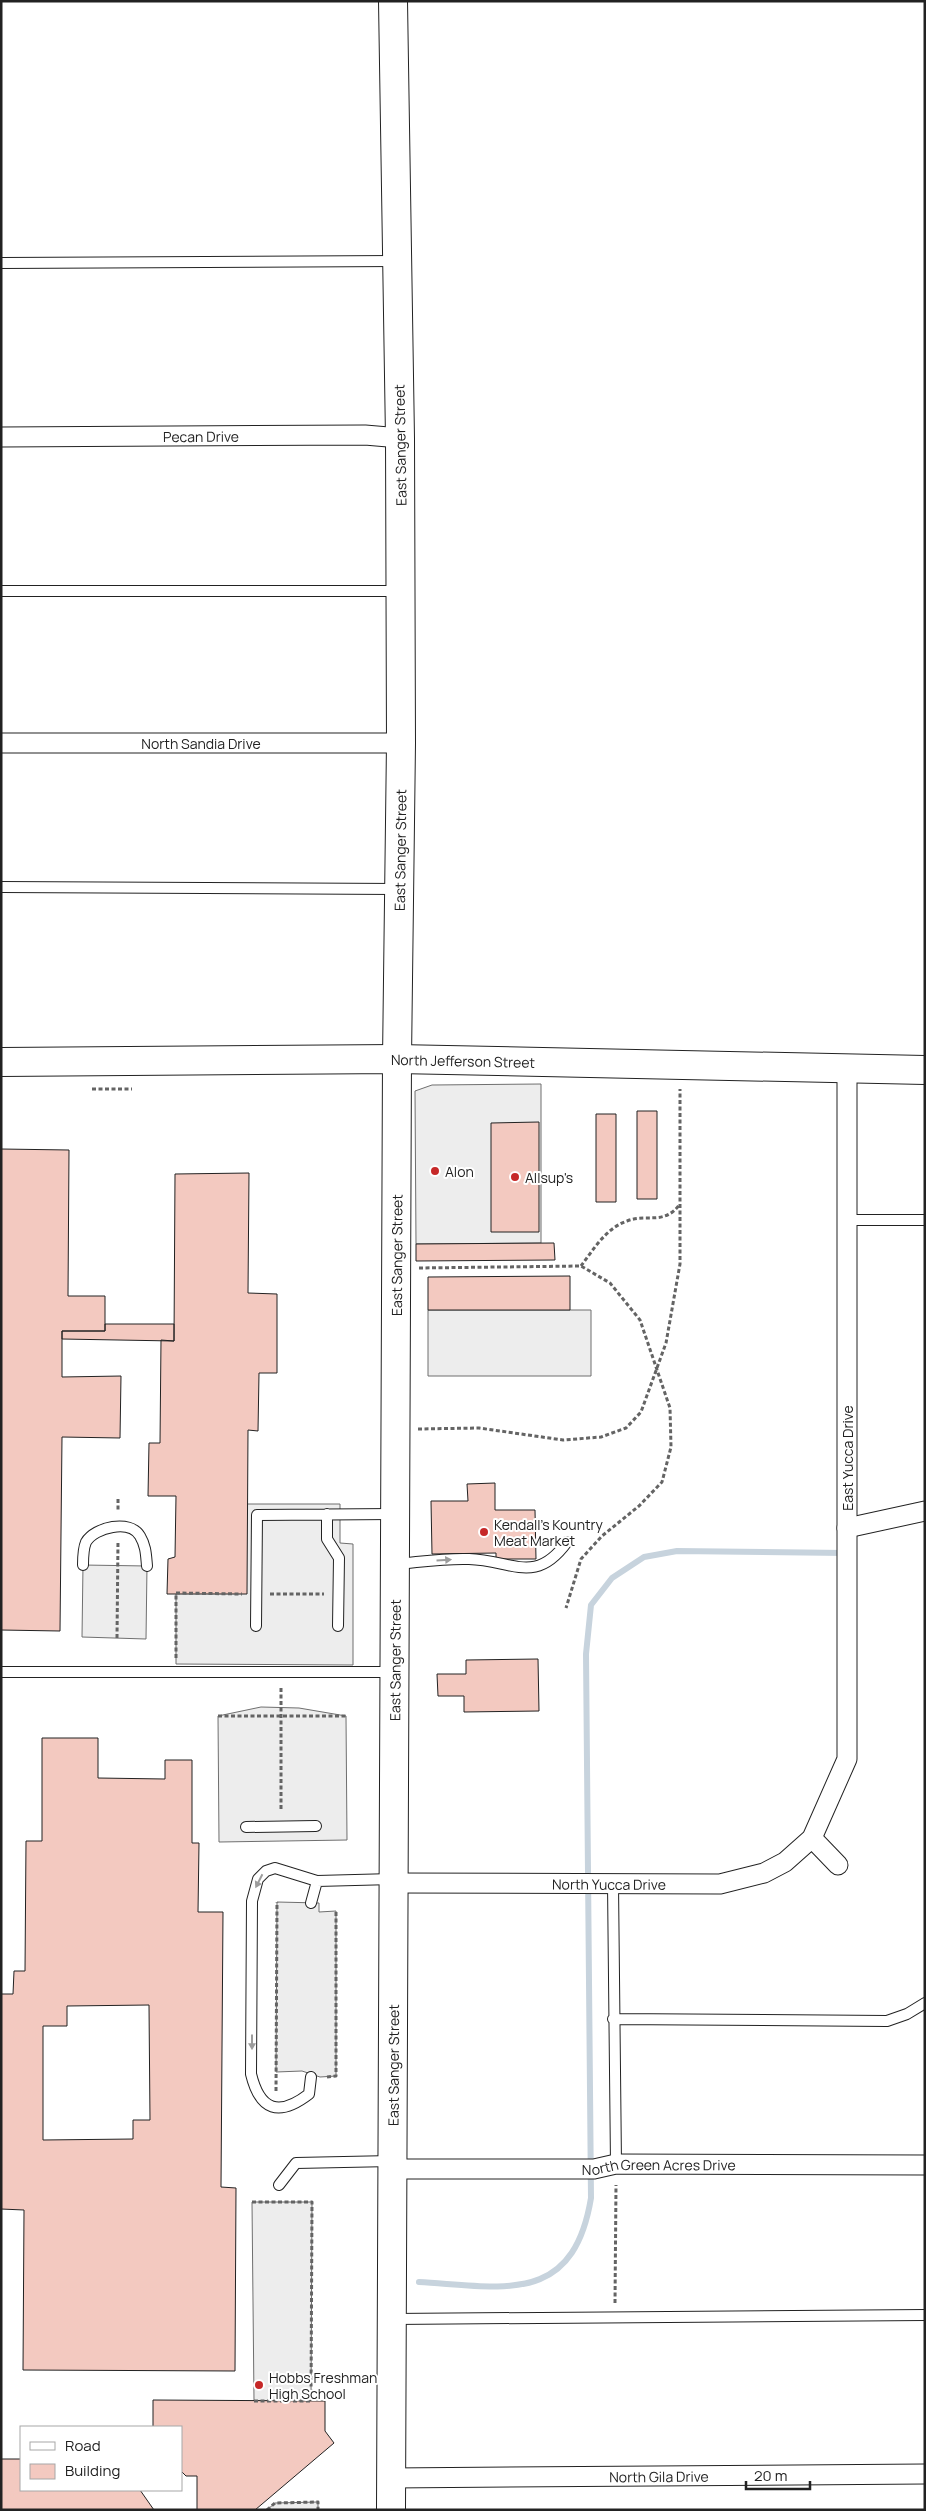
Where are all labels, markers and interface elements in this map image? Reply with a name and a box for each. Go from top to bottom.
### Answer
street label: East Sanger Street [389,384,411,506]
street label: Pecan Drive [163,426,239,446]
street label: North Sandia Drive [141,734,261,753]
street label: East Sanger Street [389,789,410,911]
street label: North Jefferson Street [391,1049,536,1071]
place label: Alon [445,1162,474,1181]
marker: Alon [429,1165,441,1177]
place label: Allsup's [525,1168,573,1187]
marker: Allsup's [509,1171,521,1183]
street label: East Sanger Street [386,1194,406,1316]
street label: East Yucca Drive [838,1405,857,1511]
place label: Kendall's Kountry Meat Market [494,1515,604,1550]
marker: Kendall's Kountry Meat Market [478,1526,490,1538]
one-way arrow [436,1556,452,1564]
street label: East Sanger Street [385,1599,404,1721]
one-way arrow [255,1874,263,1889]
street label: North Yucca Drive [552,1874,666,1893]
street label: East Sanger Street [383,2004,403,2126]
one-way arrow [248,2034,256,2050]
street label: North Green Acres Drive [582,2154,736,2179]
place label: Hobbs Freshman High School [269,2368,377,2403]
marker: Hobbs Freshman High School [253,2379,265,2391]
legend [20,2426,182,2491]
text: Road [65,2435,101,2456]
scale bar [746,2458,810,2490]
text: Building [65,2460,120,2481]
text: 20 m [754,2465,787,2486]
street label: North Gila Drive [609,2466,709,2486]

